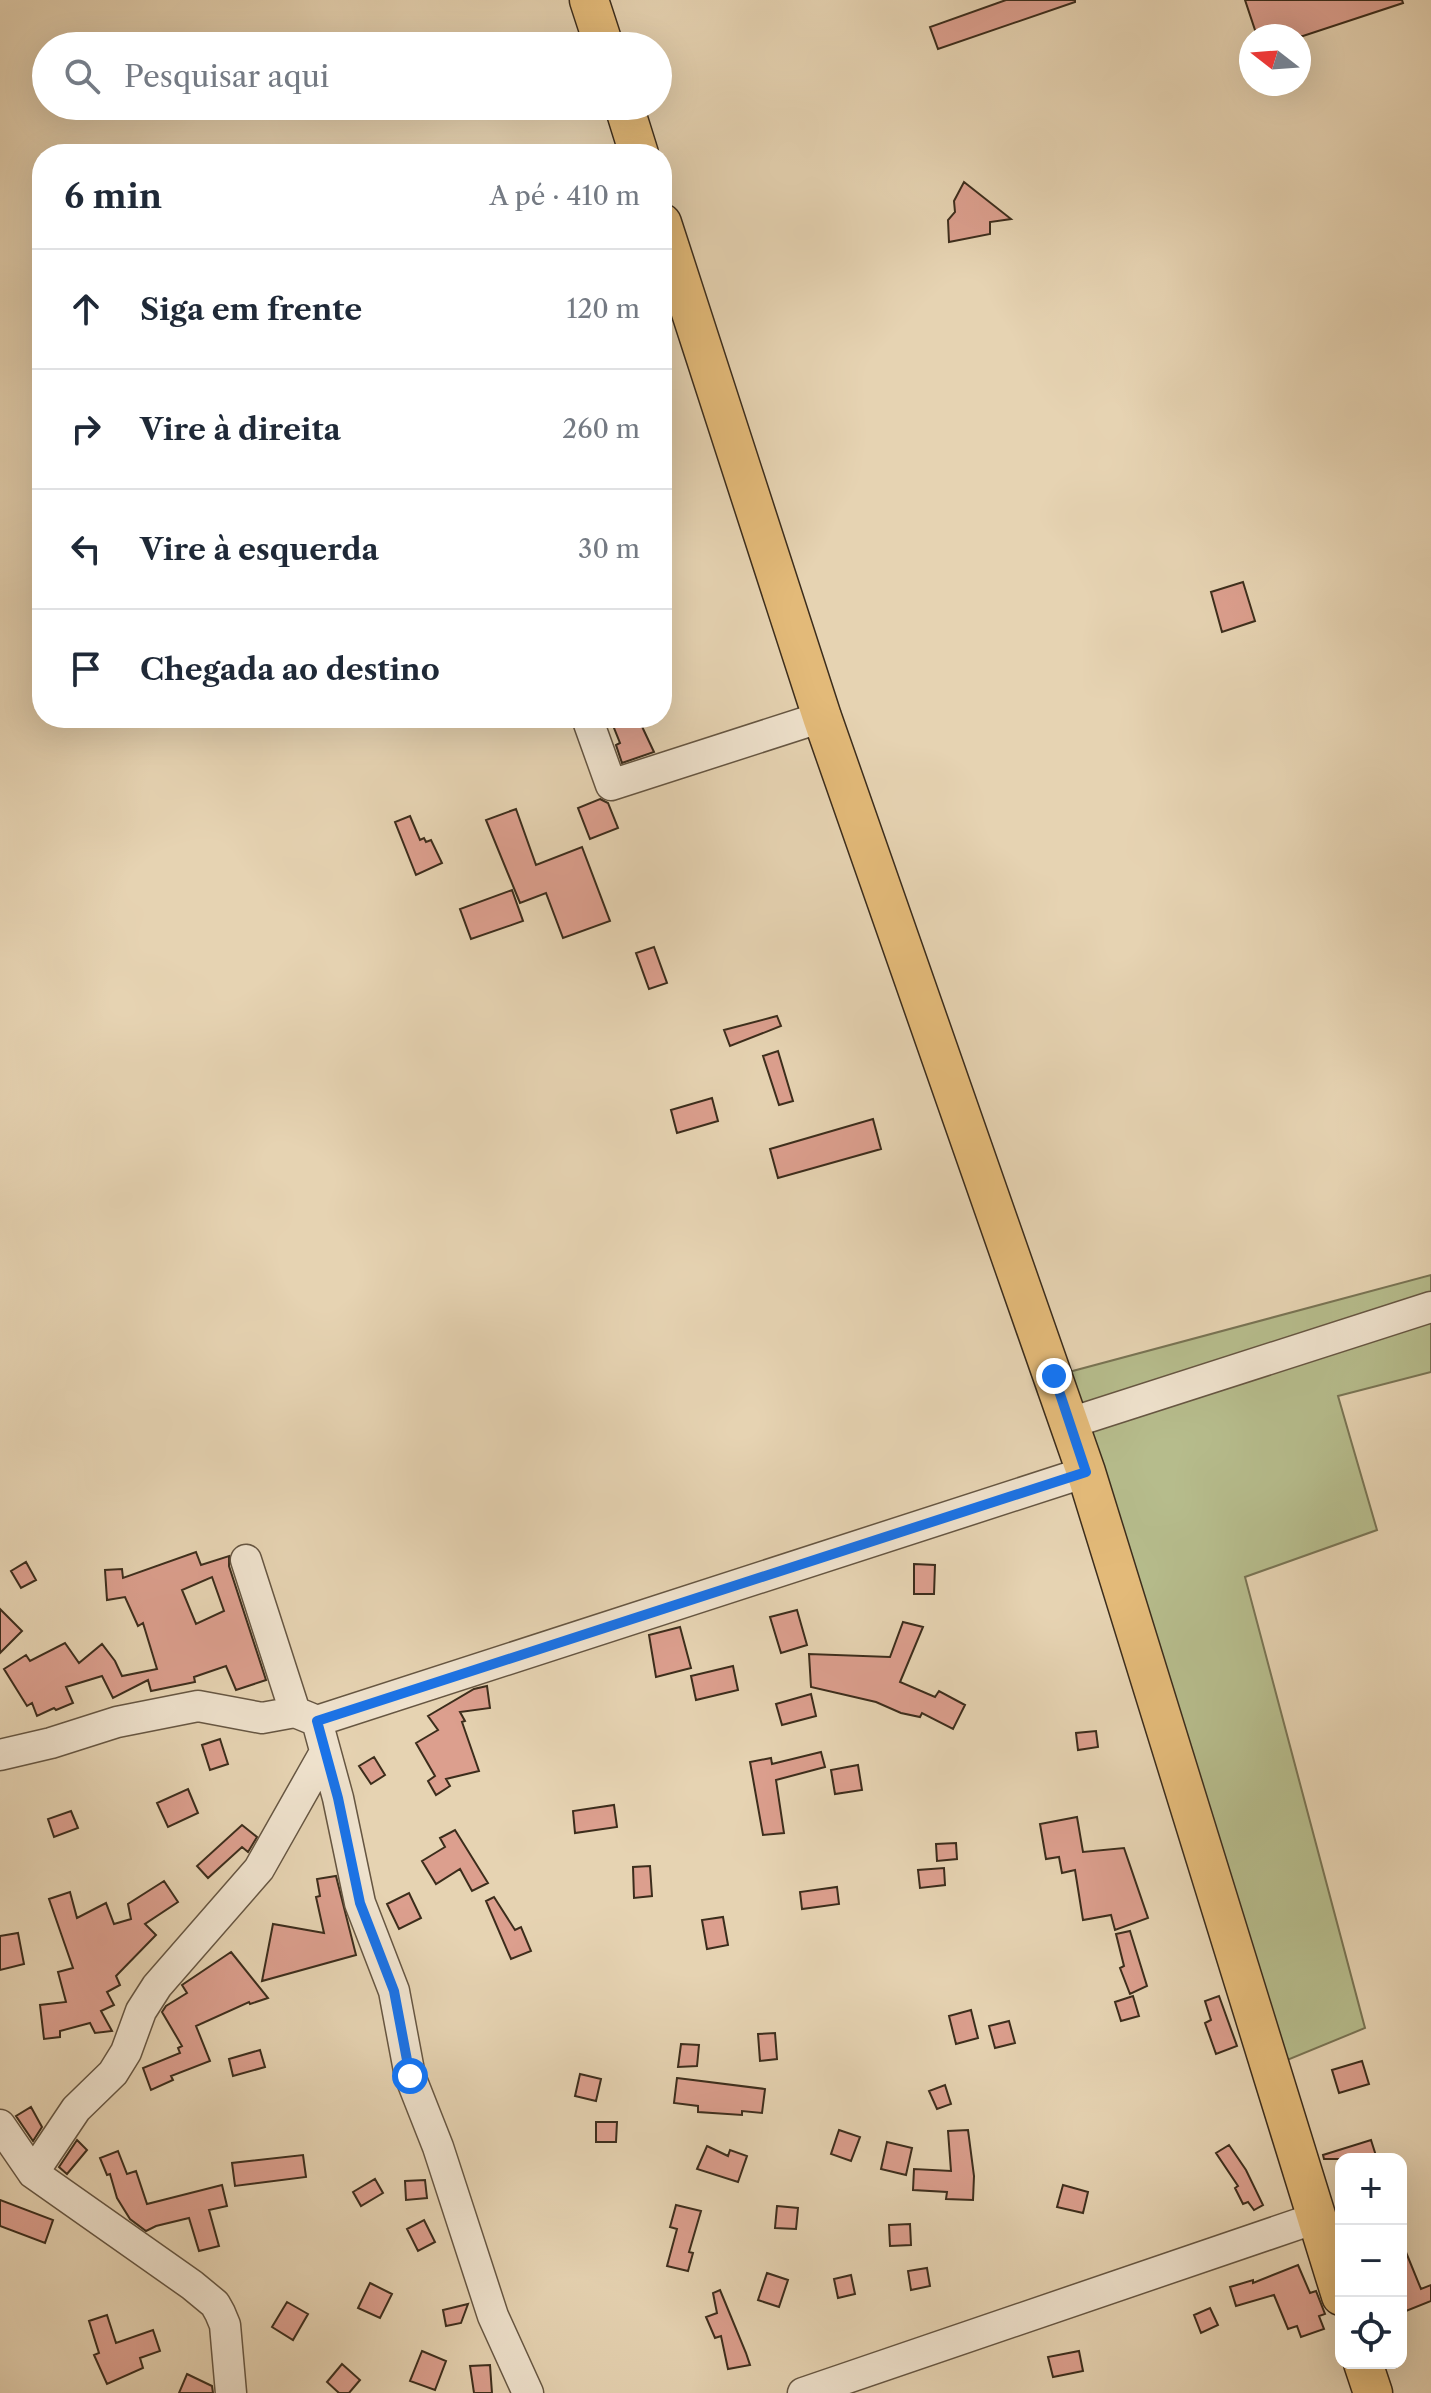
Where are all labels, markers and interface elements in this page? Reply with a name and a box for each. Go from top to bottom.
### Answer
north arrow [1239,24,1311,96]
search box [32,32,672,120]
icon: search [60,54,104,98]
text: Pesquisar aqui [124,58,329,95]
text: 6 min [64,175,162,217]
text: A pé · 410 m [489,180,640,212]
icon: ahead [64,287,108,331]
text: Siga em frente [140,291,362,328]
text: 120 m [566,293,640,325]
icon: right [64,407,108,451]
text: Vire à direita [140,411,341,448]
text: 260 m [562,413,640,445]
icon: left [64,527,108,571]
text: Vire à esquerda [140,531,379,568]
text: 30 m [578,533,640,565]
icon: arrive [64,647,108,691]
text: Chegada ao destino [140,651,440,688]
route end [1036,1358,1072,1394]
route start [392,2058,428,2094]
map controls [1335,2153,1407,2369]
button: + [1335,2153,1407,2225]
button: − [1335,2225,1407,2297]
button: locate [1335,2297,1407,2369]

